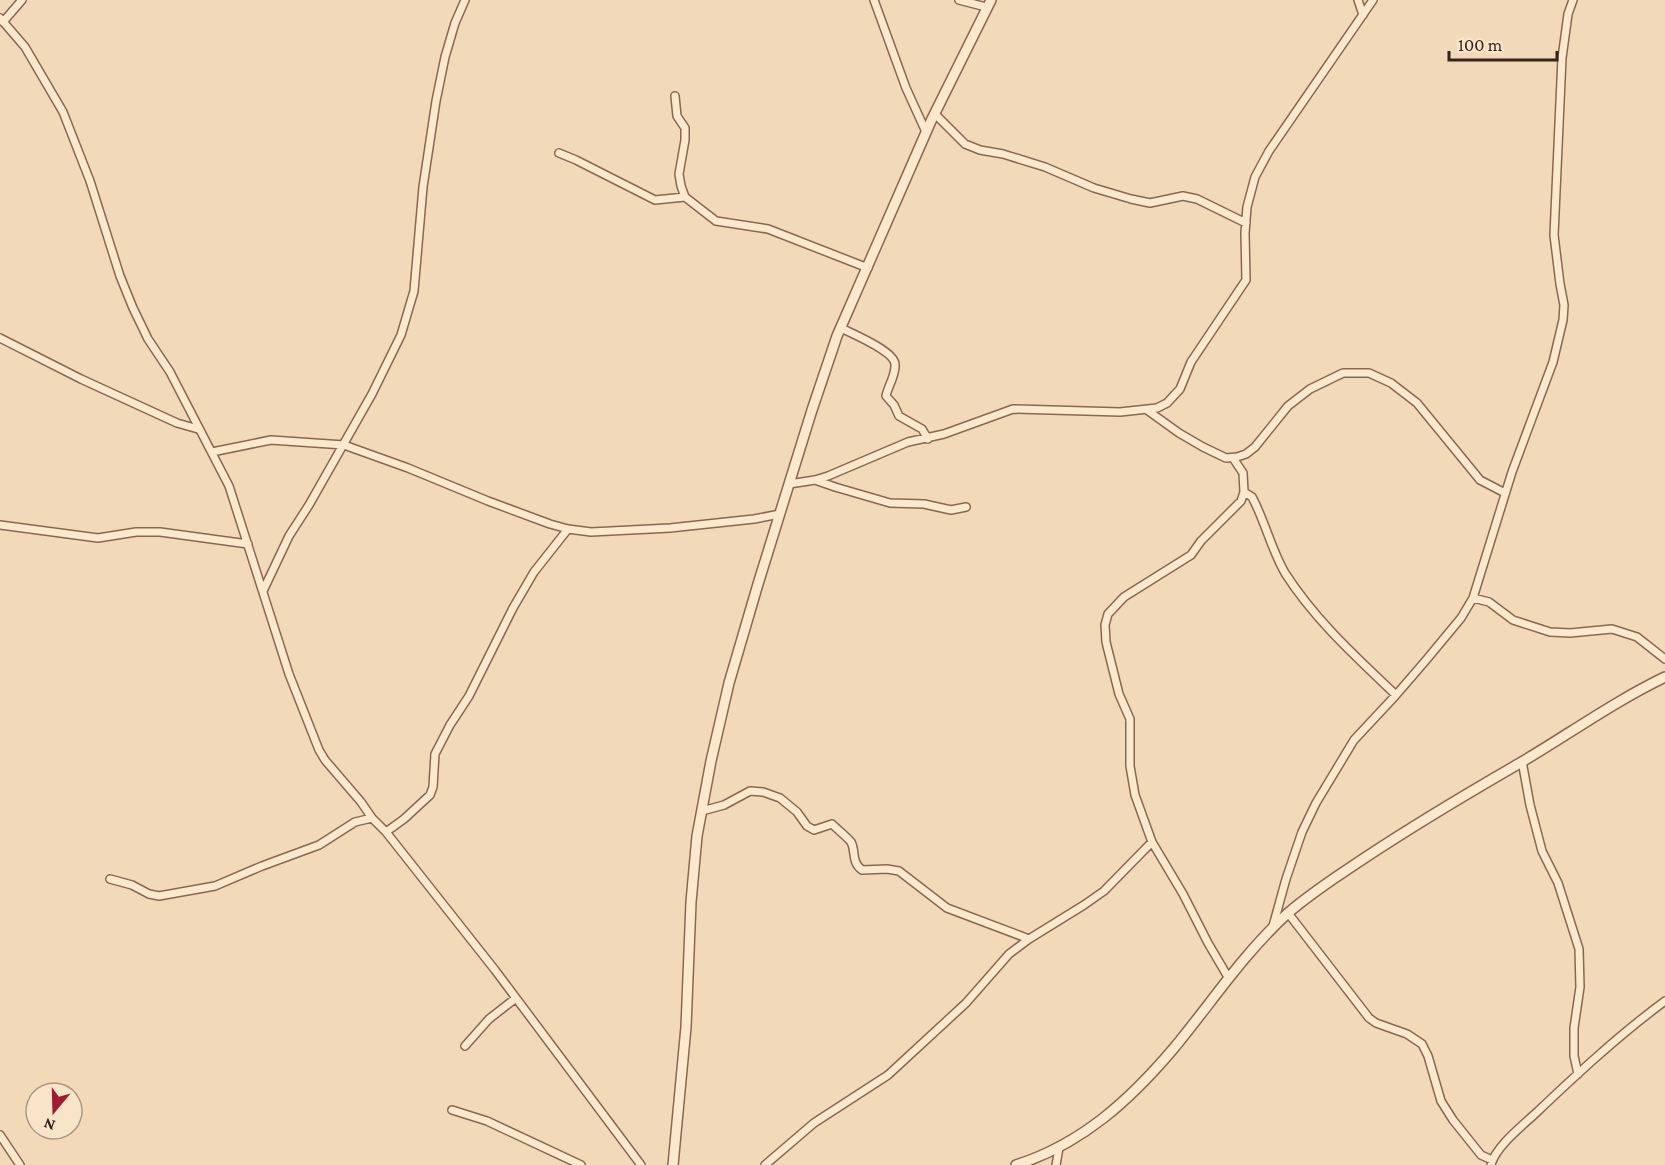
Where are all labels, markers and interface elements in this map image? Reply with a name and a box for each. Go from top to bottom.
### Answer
scale bar [1449,24,1557,62]
text: 100 m [1458,35,1503,55]
north arrow [24,1081,84,1141]
text: N [41,1115,57,1135]

